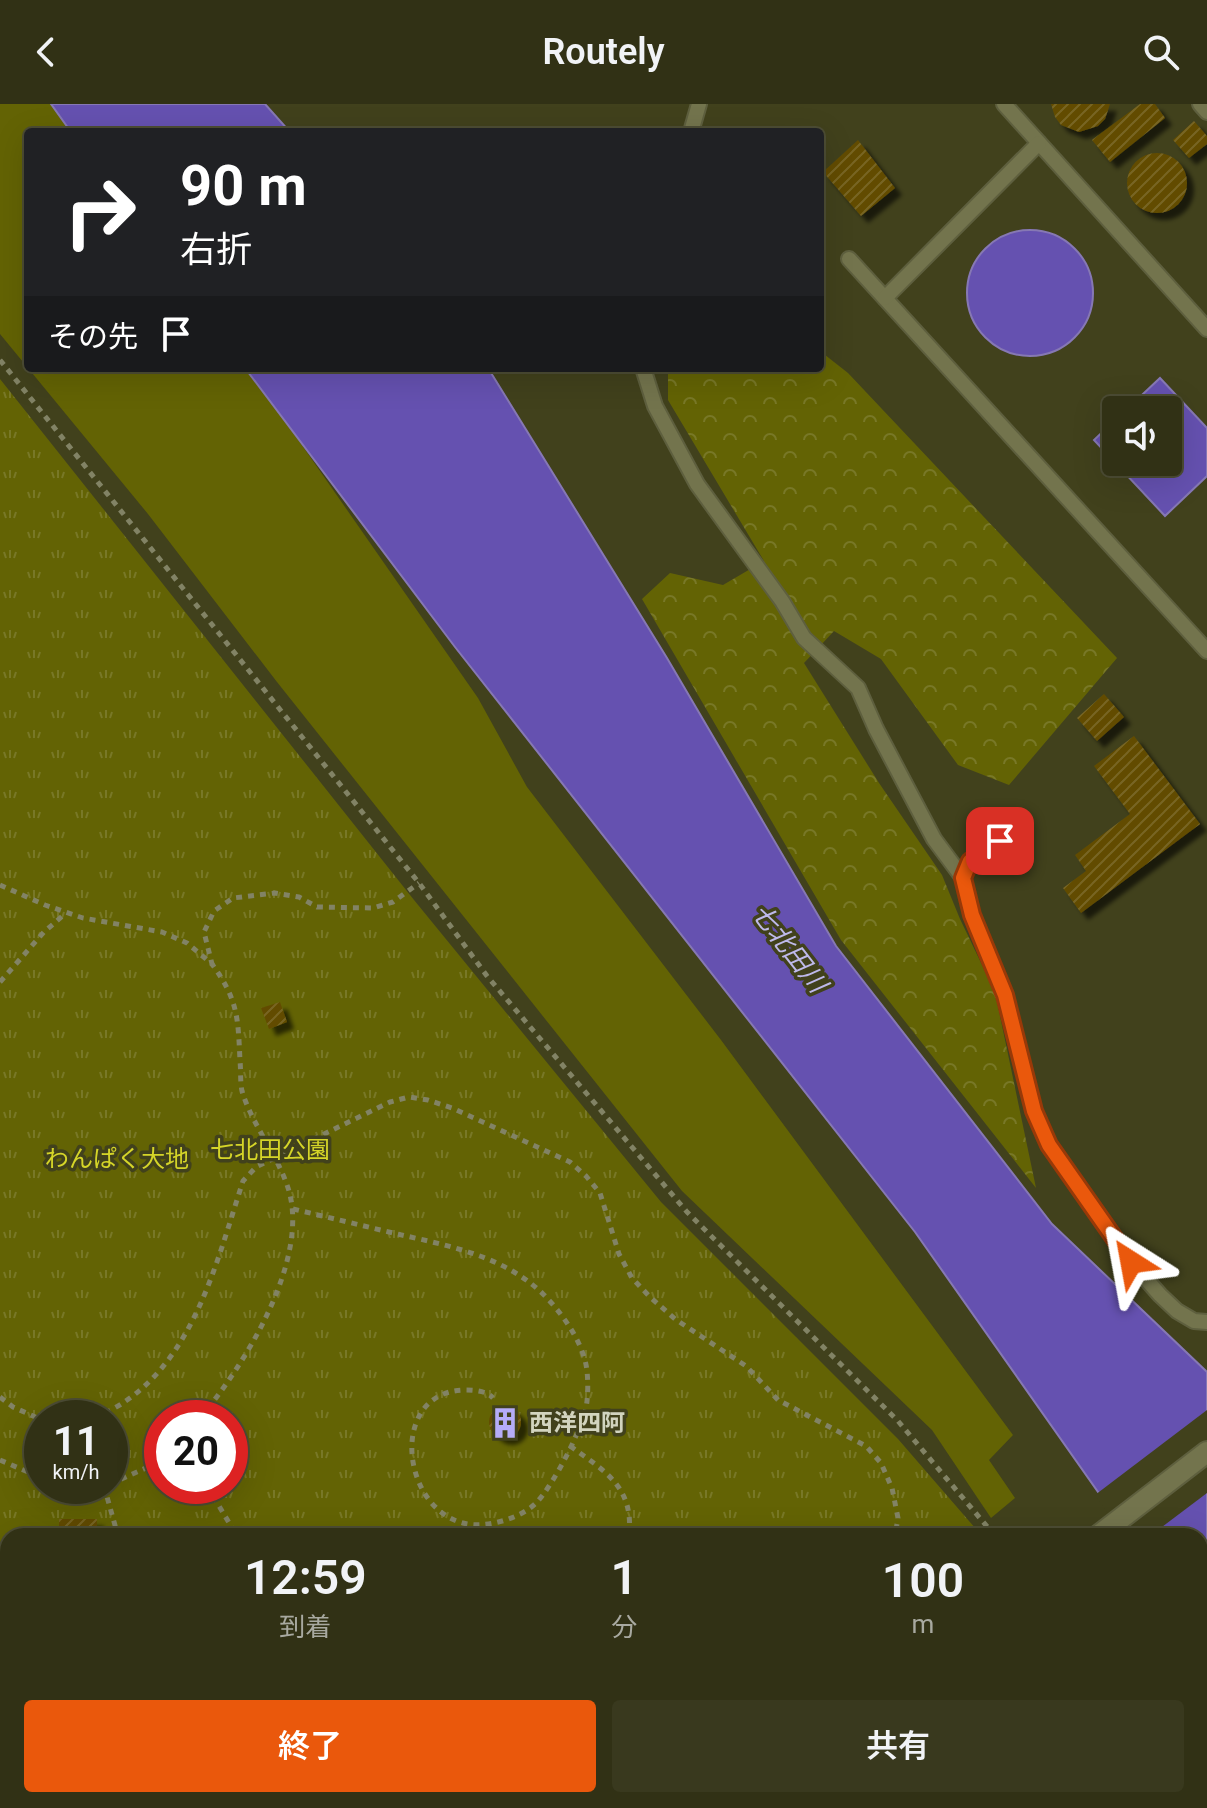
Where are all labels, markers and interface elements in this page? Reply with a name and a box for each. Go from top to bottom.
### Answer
icon: back [24,30,68,74]
icon: search [1139,30,1183,74]
text: Routely [542,31,665,73]
text: 90 m [180,153,307,219]
icon: right [48,160,152,264]
text: 右折 [180,229,252,271]
icon: arrive [154,312,198,356]
text: その先 [48,319,138,354]
map controls [1102,396,1182,476]
button: sound [1102,396,1182,476]
pin [966,807,1034,875]
icon: arrive [978,819,1022,863]
water label: 七北田川 [745,898,835,1001]
park label: 七北田公園 [210,1136,330,1164]
park label: わんぱく大地 [45,1145,189,1173]
position arrow [1089,1220,1173,1304]
speed limit sign: 20 [144,1400,248,1504]
building icon: 西洋四阿 [488,1406,522,1440]
place label: 西洋四阿 [529,1409,625,1437]
text: 11 [53,1418,99,1465]
text: km/h [53,1460,99,1484]
text: 12:59 [244,1549,367,1606]
text: 1 [611,1549,638,1606]
text: 100 [882,1552,964,1609]
text: m [912,1609,934,1639]
text: 到着 [279,1612,331,1642]
text: 分 [611,1612,637,1642]
button: 終了 [24,1700,596,1792]
button: 共有 [612,1700,1184,1792]

